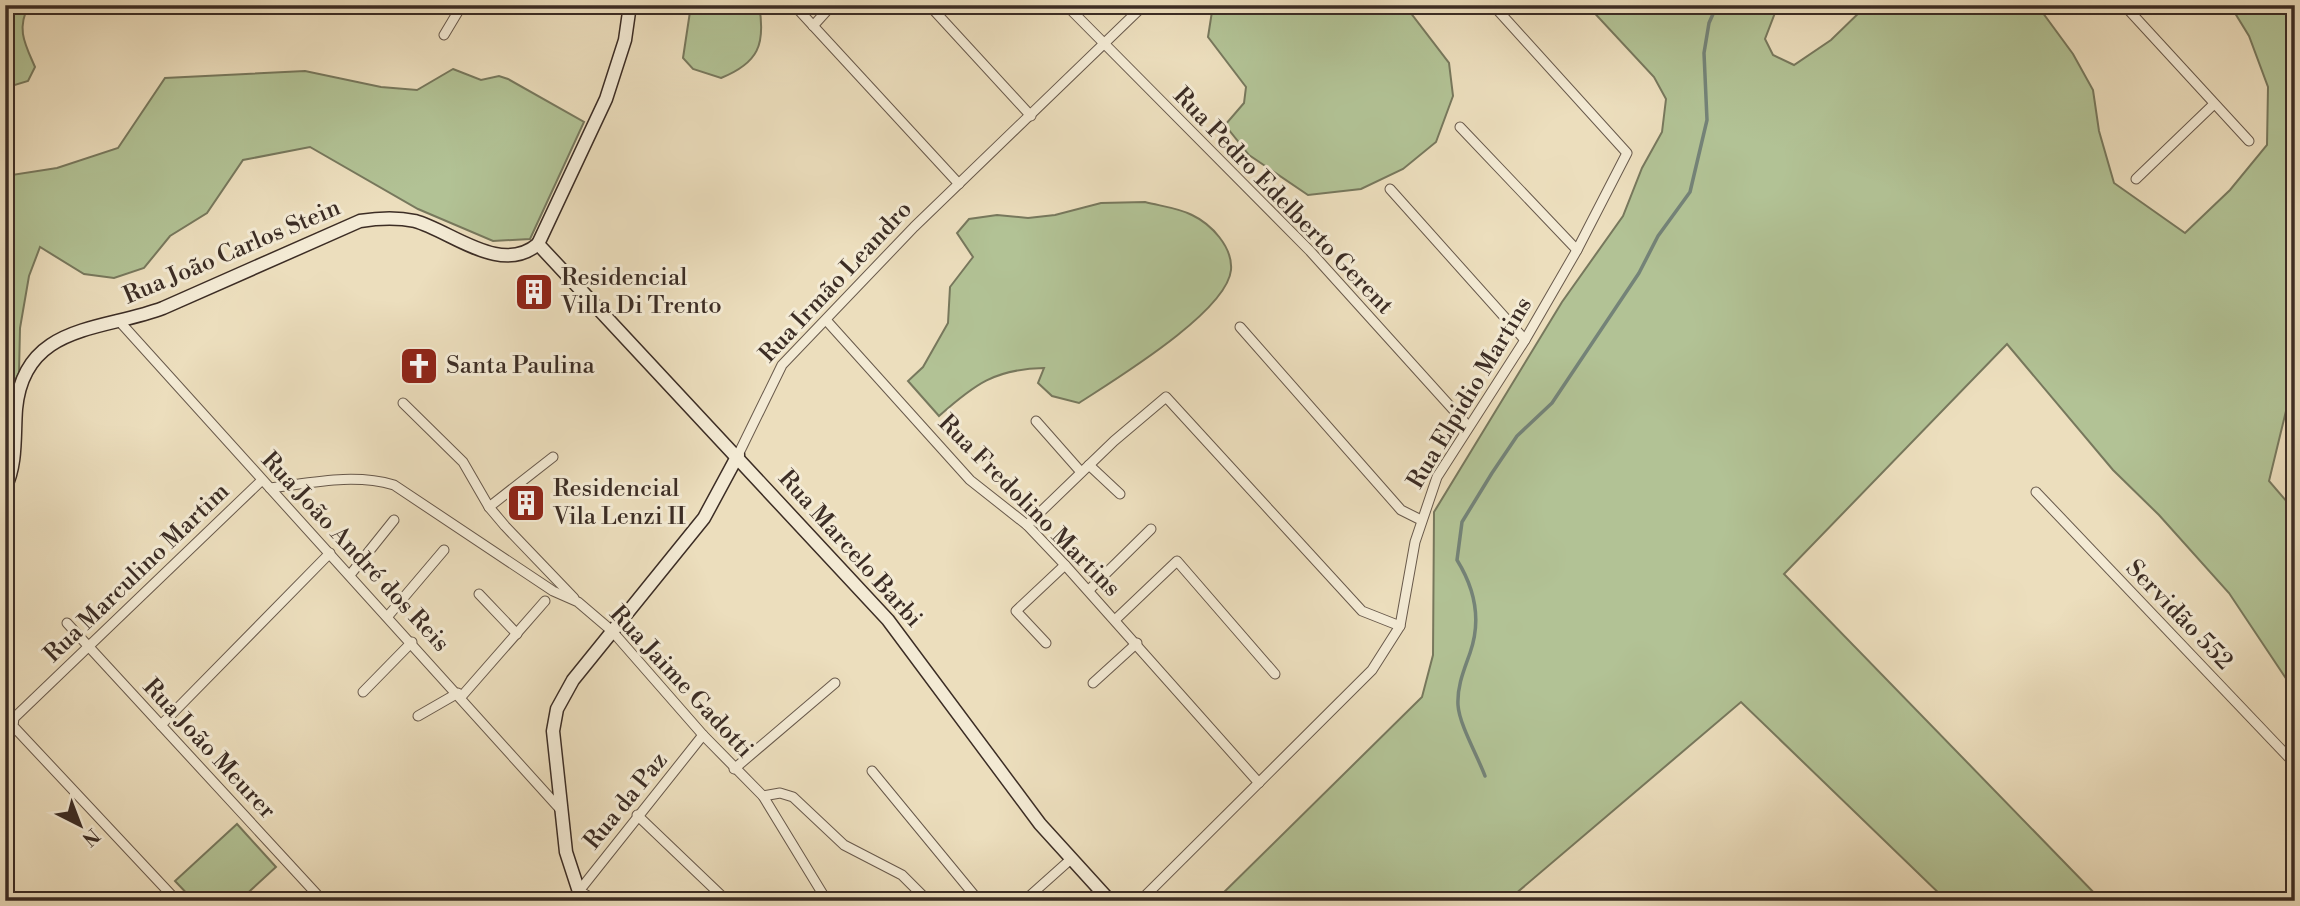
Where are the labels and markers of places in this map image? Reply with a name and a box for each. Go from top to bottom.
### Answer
place label: Residencial Villa Di Trento [560,263,722,321]
building icon: Residencial Villa Di Trento [513,271,555,313]
church icon: Santa Paulina [398,345,440,387]
place label: Santa Paulina [446,351,596,381]
place label: Residencial Vila Lenzi II [552,474,686,532]
building icon: Residencial Vila Lenzi II [505,482,547,524]

